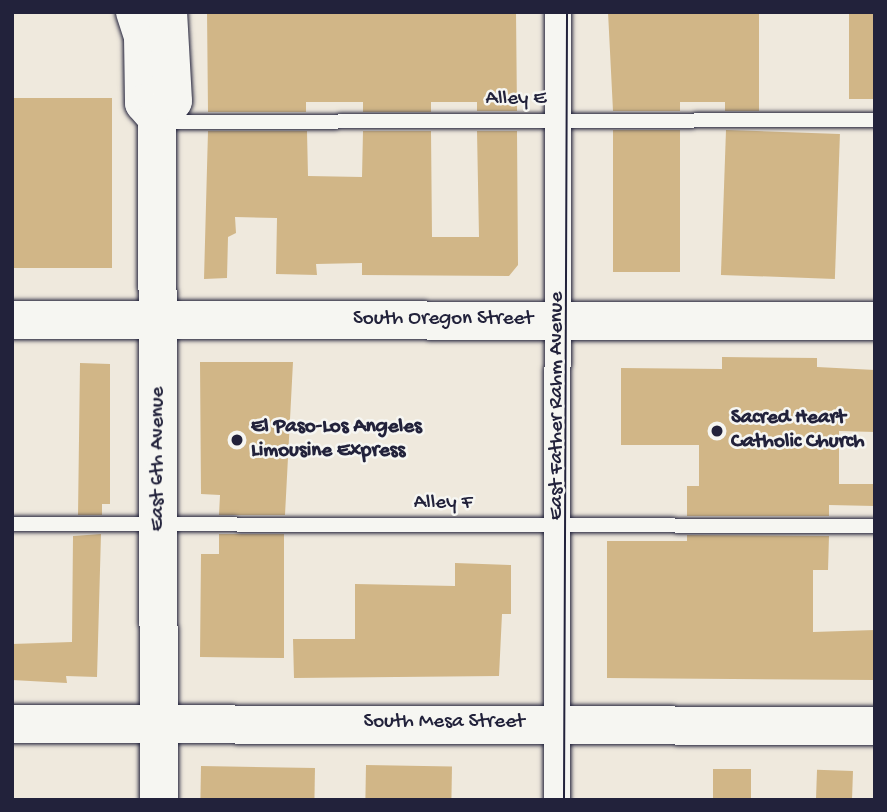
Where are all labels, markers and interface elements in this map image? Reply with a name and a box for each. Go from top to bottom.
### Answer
street label: Alley E [486,87,546,113]
street label: East Father Rahm Avenue [545,292,571,520]
street label: South Oregon Street [353,307,533,333]
street label: East 6th Avenue [146,387,172,531]
place label: Sacred Heart Catholic Church [731,406,864,456]
place label: El Paso-Los Angeles Limousine Express [251,415,422,465]
marker: Sacred Heart Catholic Church [709,423,725,439]
marker: El Paso-Los Angeles Limousine Express [229,432,245,448]
street label: Alley F [414,491,472,517]
street label: South Mesa Street [363,710,525,736]

